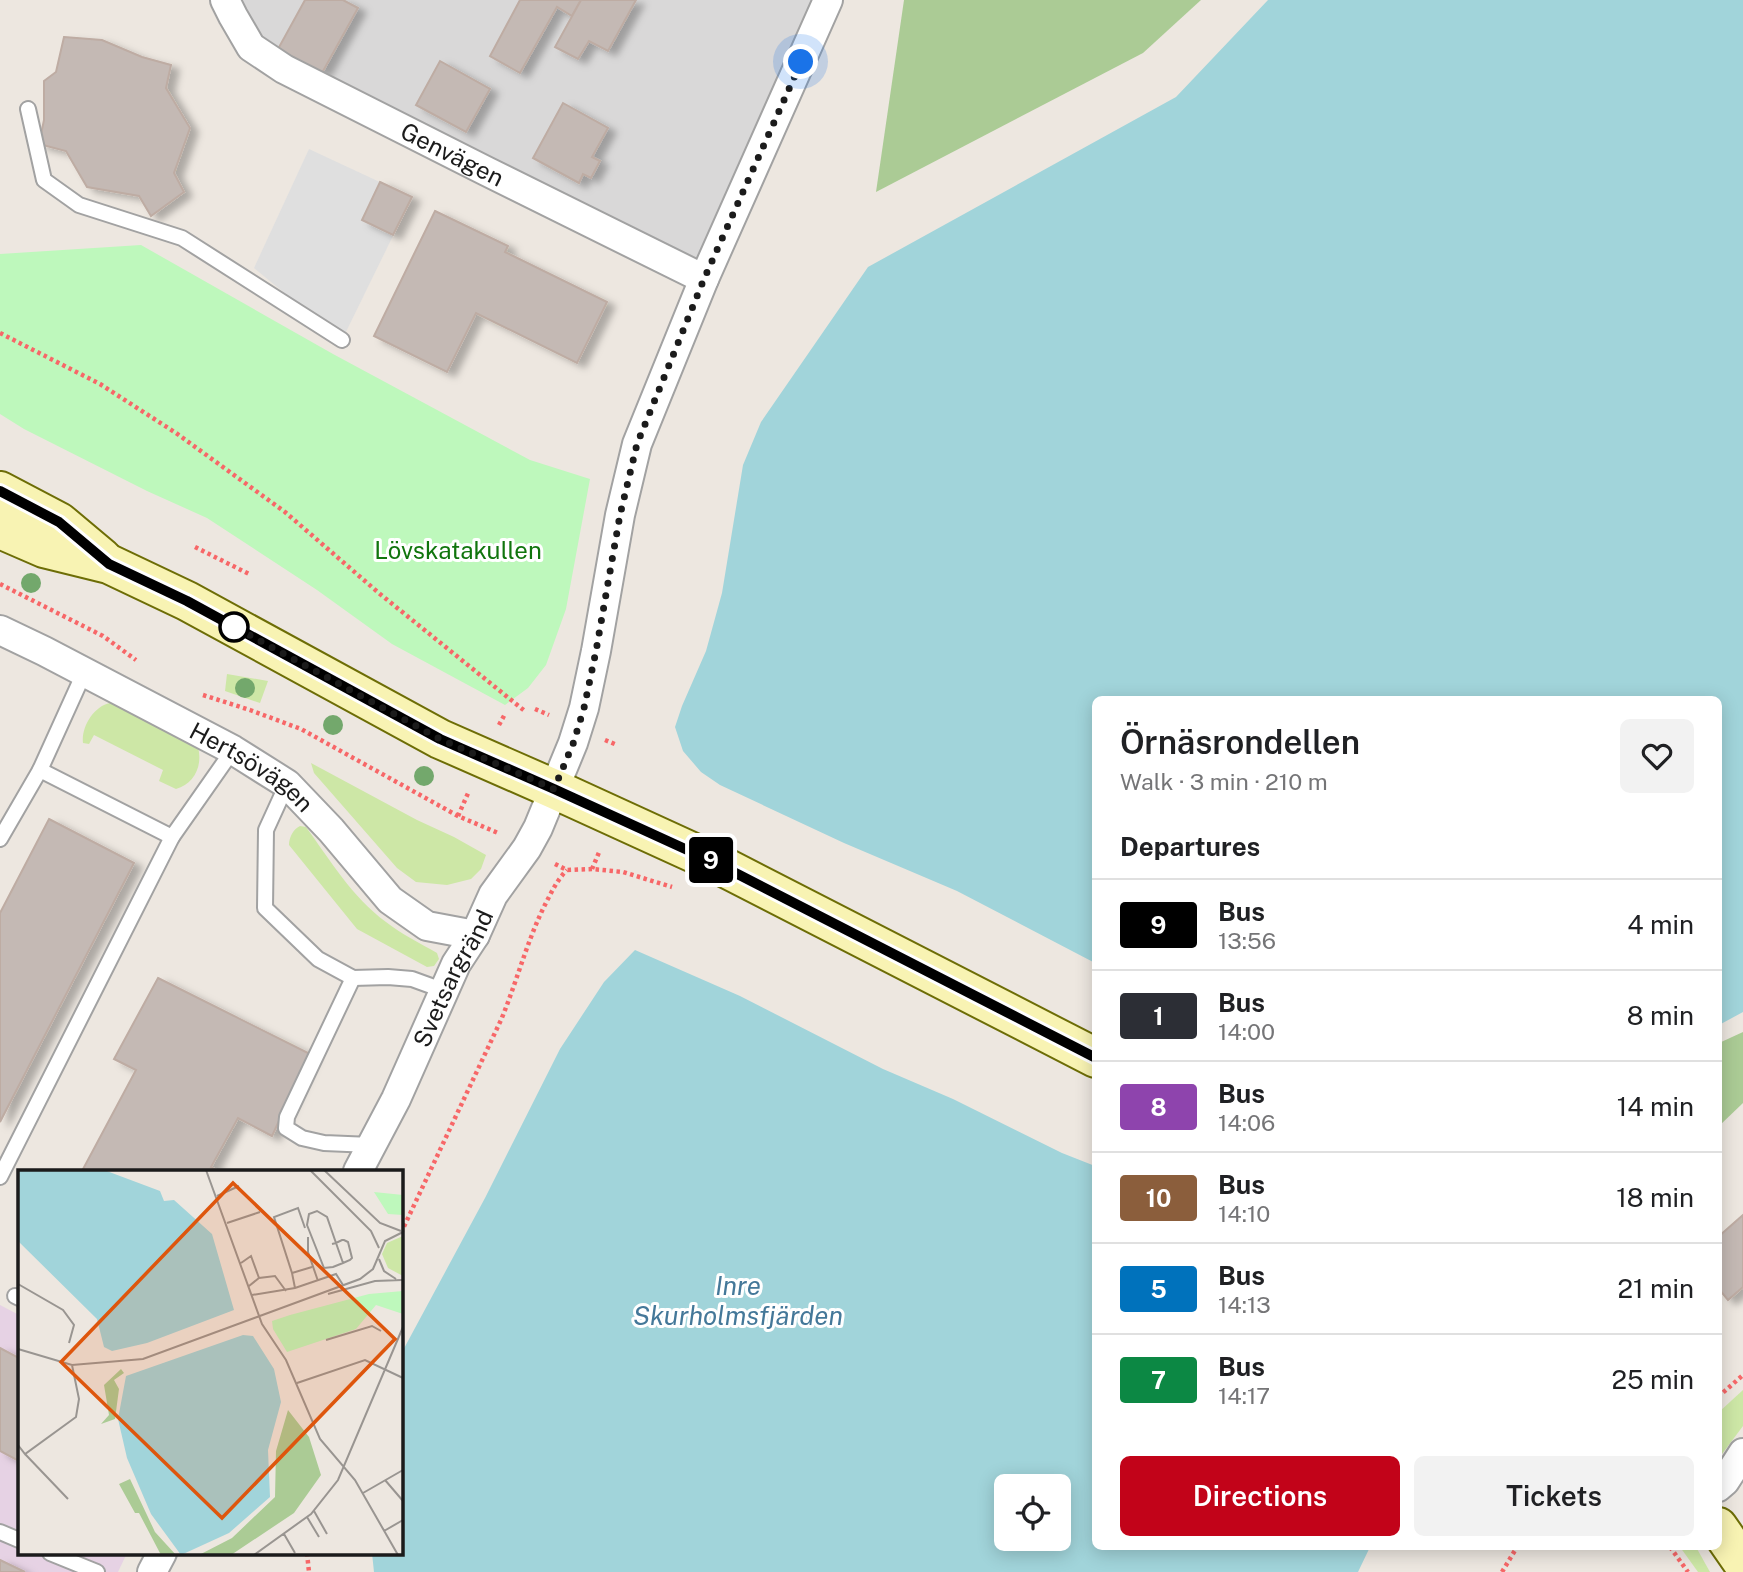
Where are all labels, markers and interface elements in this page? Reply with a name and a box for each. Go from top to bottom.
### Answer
your location [783,44,818,79]
street label: Genvägen [396,116,509,192]
park label: Lövskatakullen [374,536,542,564]
unlabelled marker [219,612,249,642]
street label: Hertsövägen [185,716,320,817]
button: heart [1620,719,1694,793]
text: Örnäsrondellen [1120,723,1360,761]
text: Walk · 3 min · 210 m [1120,768,1328,795]
text: Departures [1120,831,1260,862]
line badge: 9 [688,837,734,883]
text: 9 [703,846,719,874]
text: Bus [1218,896,1265,927]
street label: Svetsargränd [407,905,499,1051]
text: 4 min [1627,909,1694,940]
text: 9 [1151,911,1166,939]
text: 13:56 [1218,927,1276,954]
text: Bus [1218,987,1265,1018]
text: 8 min [1627,1000,1694,1031]
text: 1 [1153,1002,1164,1030]
text: 14:00 [1218,1018,1275,1045]
text: Bus [1218,1078,1265,1109]
text: 14 min [1617,1091,1694,1122]
text: 8 [1150,1093,1167,1121]
text: 14:06 [1218,1109,1275,1136]
text: Bus [1218,1169,1265,1200]
inset map [18,1170,402,1554]
text: 18 min [1616,1182,1694,1213]
text: 10 [1146,1184,1171,1212]
text: 14:10 [1218,1200,1270,1227]
text: Bus [1218,1260,1265,1291]
water label: Inre Skurholmsfjärden [633,1270,843,1331]
text: 21 min [1618,1273,1694,1304]
text: 5 [1150,1275,1167,1303]
text: 14:13 [1218,1291,1271,1318]
text: Bus [1218,1351,1265,1382]
text: 25 min [1611,1364,1694,1395]
text: 7 [1151,1366,1166,1394]
text: 14:17 [1218,1382,1270,1409]
button: Directions [1120,1456,1400,1536]
button: Tickets [1414,1456,1694,1536]
map controls [994,1474,1071,1551]
button: locate [994,1474,1071,1551]

